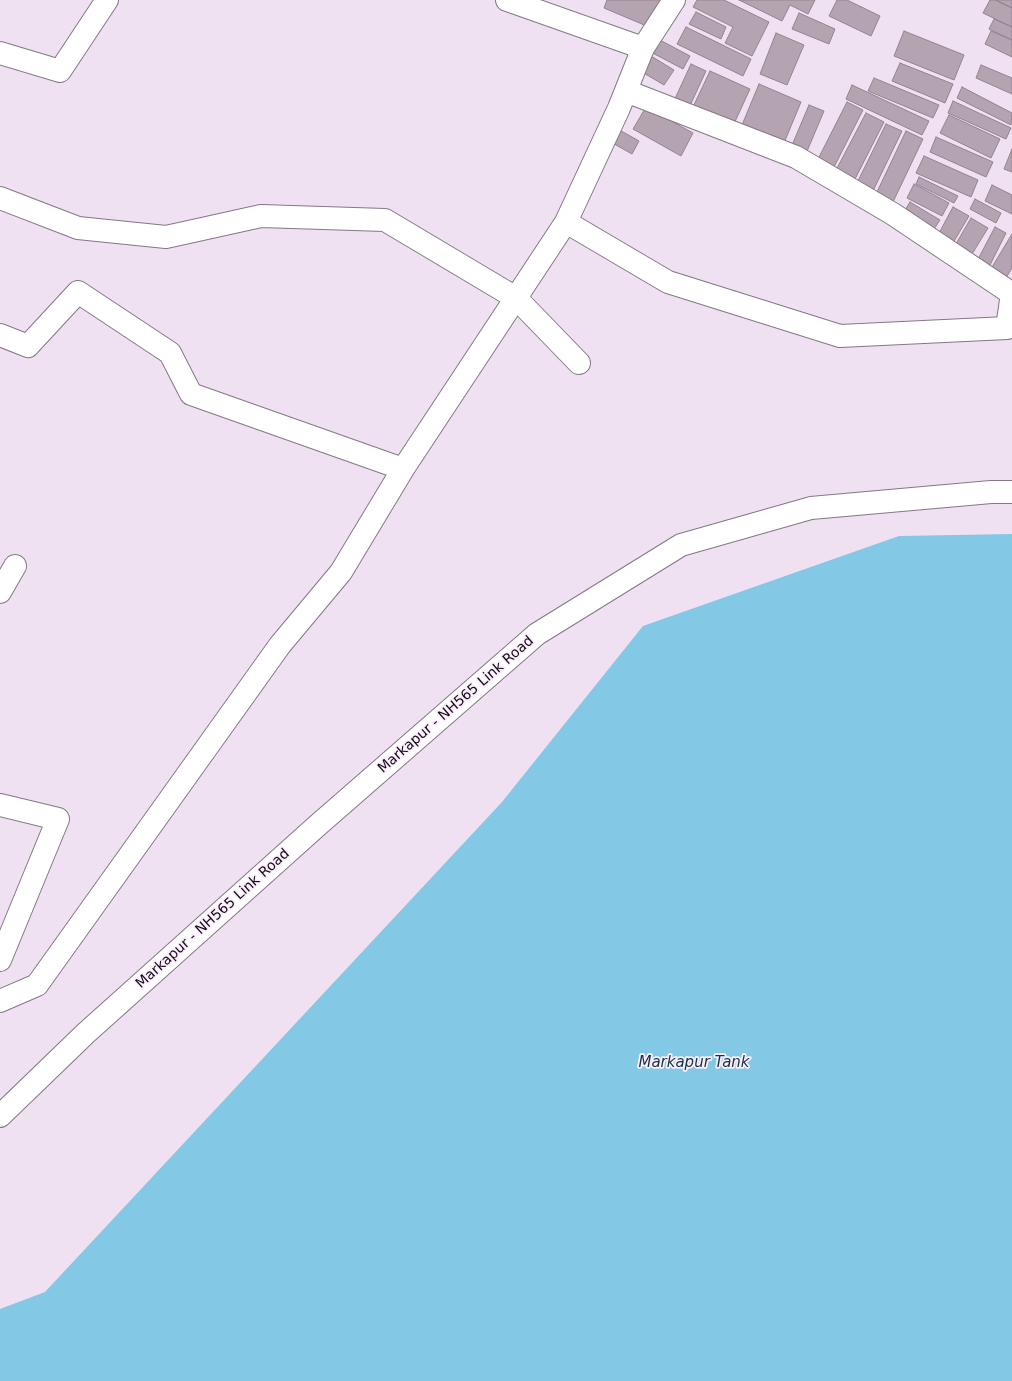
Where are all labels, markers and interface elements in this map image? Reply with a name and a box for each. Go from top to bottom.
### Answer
street label: Markapur - NH565 Link Road [375,633,537,777]
street label: Markapur - NH565 Link Road [133,846,293,992]
water label: Markapur Tank [638,1054,750,1072]

